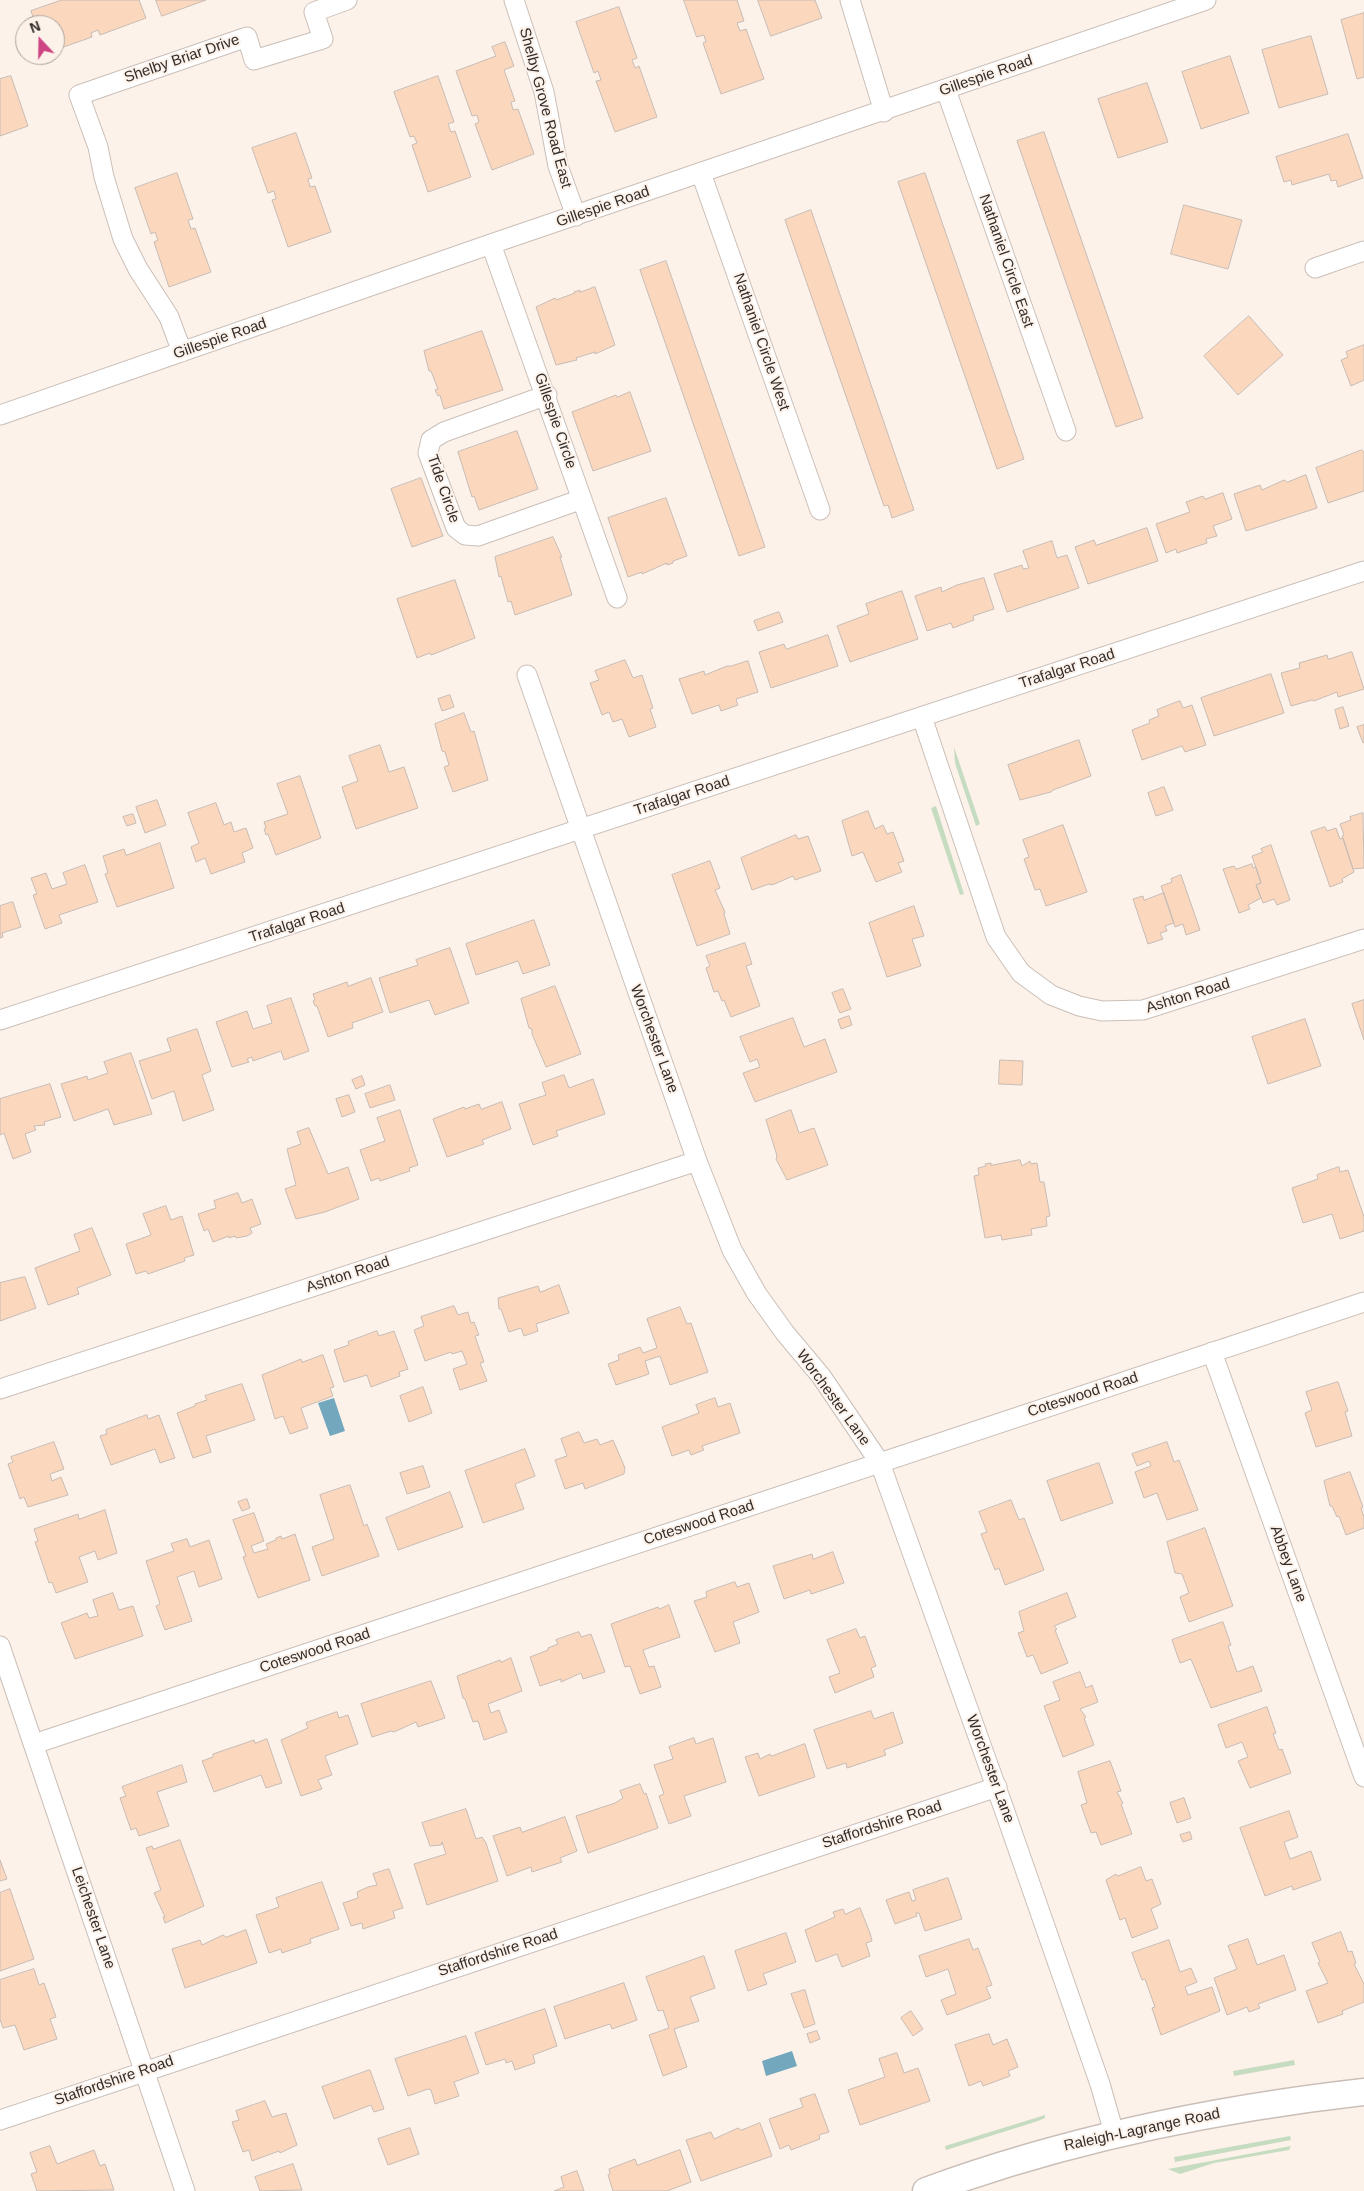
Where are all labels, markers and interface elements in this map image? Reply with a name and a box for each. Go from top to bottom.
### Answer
north arrow [15,15,65,65]
text: N [27,18,43,36]
street label: Shelby Grove Road East [515,26,575,190]
street label: Shelby Briar Drive [122,31,242,87]
street label: Gillespie Road [937,52,1035,100]
street label: Gillespie Road [554,183,652,231]
street label: Nathaniel Circle East [975,192,1037,330]
street label: Nathaniel Circle West [729,271,793,413]
street label: Gillespie Road [171,315,269,363]
street label: Gillespie Circle [530,371,580,471]
street label: Tide Circle [423,452,463,526]
street label: Trafalgar Road [1017,645,1117,693]
street label: Trafalgar Road [632,772,732,820]
street label: Trafalgar Road [247,899,347,947]
street label: Ashton Road [1144,975,1232,1017]
street label: Worchester Lane [626,982,682,1096]
street label: Ashton Road [304,1253,392,1297]
street label: Worchester Lane [792,1347,874,1449]
street label: Coteswood Road [1025,1369,1141,1421]
street label: Coteswood Road [641,1497,757,1549]
street label: Abbey Lane [1266,1523,1310,1605]
street label: Coteswood Road [257,1625,373,1677]
street label: Worchester Lane [962,1712,1018,1826]
street label: Staffordshire Road [820,1797,944,1853]
street label: Leichester Lane [67,1865,119,1971]
street label: Staffordshire Road [436,1925,560,1981]
street label: Staffordshire Road [52,2052,176,2110]
street label: Raleigh-Lagrange Road [1062,2105,1222,2155]

